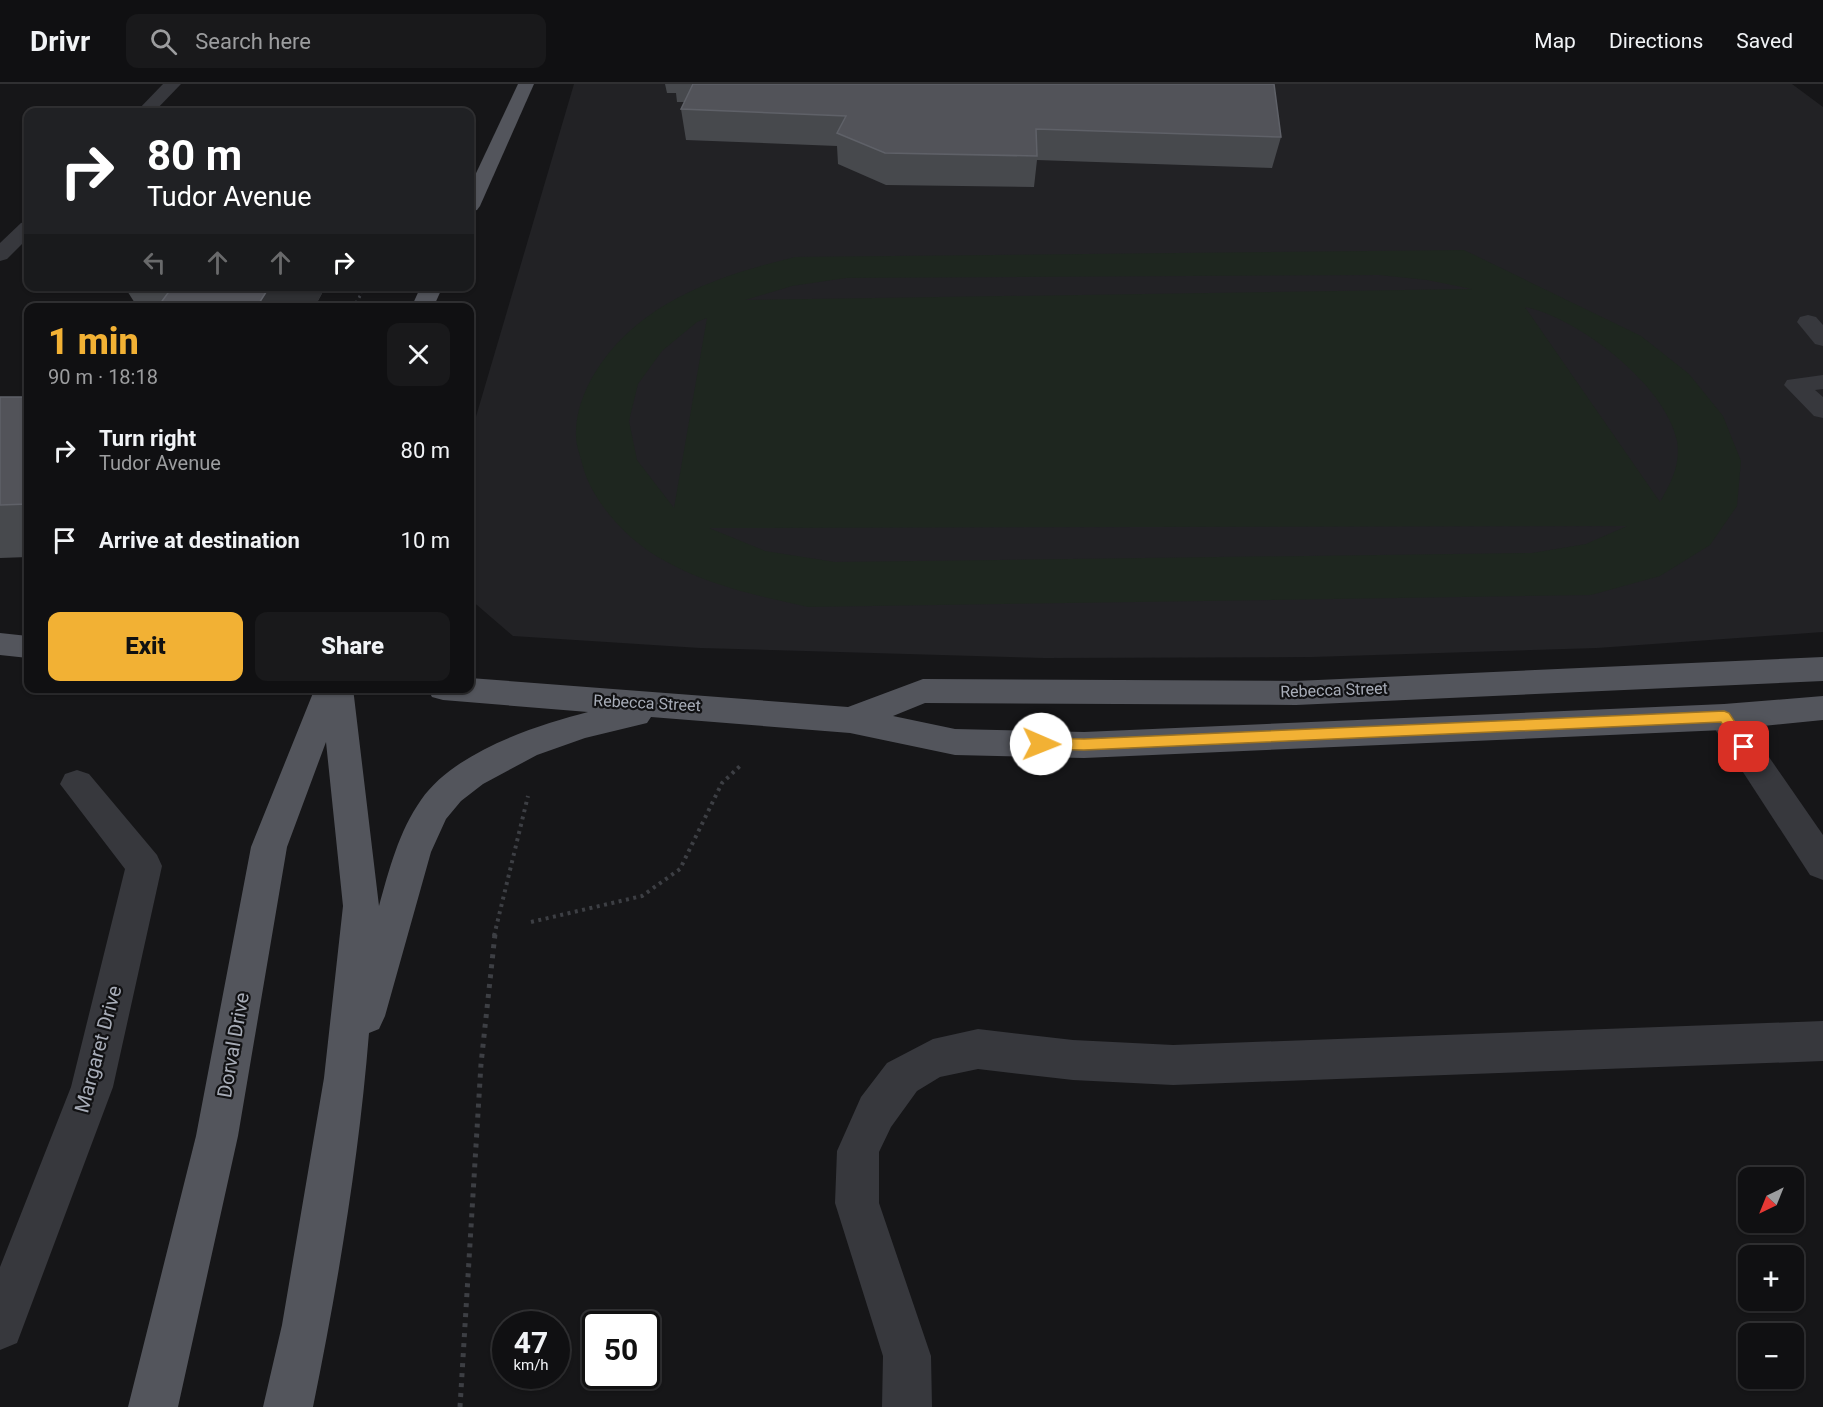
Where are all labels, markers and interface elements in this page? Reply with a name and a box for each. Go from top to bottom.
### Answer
search box [126,14,546,68]
text: Drivr [30,25,90,58]
icon: search [147,25,180,58]
text: Search here [195,29,311,54]
text: Map [1534,29,1576,53]
text: Directions [1609,29,1703,53]
text: Saved [1736,29,1793,53]
text: 80 m [147,131,242,180]
icon: right [48,132,126,210]
text: Tudor Avenue [147,181,312,213]
icon: left [138,246,171,279]
icon: ahead [201,246,234,279]
icon: ahead [264,246,297,279]
icon: right [327,246,360,279]
text: 1 min [48,321,139,363]
button: close [387,323,450,386]
text: 90 m · 18:18 [48,365,158,389]
text: Turn right [99,426,196,451]
icon: right [48,434,81,467]
text: 80 m [401,438,450,463]
text: Tudor Avenue [99,451,221,475]
icon: arrive [48,524,81,557]
text: Arrive at destination [99,528,300,553]
text: 10 m [401,528,450,553]
button: Exit [48,612,243,681]
button: Share [255,612,450,681]
street label: Rebecca Street [1280,679,1388,701]
street label: Rebecca Street [593,691,701,715]
position arrow [1009,712,1073,776]
pin [1718,721,1769,772]
icon: arrive [1727,730,1760,763]
street label: Margaret Drive [69,983,127,1115]
street label: Dorval Drive [212,990,254,1100]
north arrow [1738,1167,1804,1233]
map controls [1738,1167,1804,1389]
button: + [1738,1245,1804,1311]
speed limit sign: 50 [582,1311,660,1389]
button: − [1738,1323,1804,1389]
text: 47 [514,1325,548,1360]
text: km/h [513,1356,549,1374]

